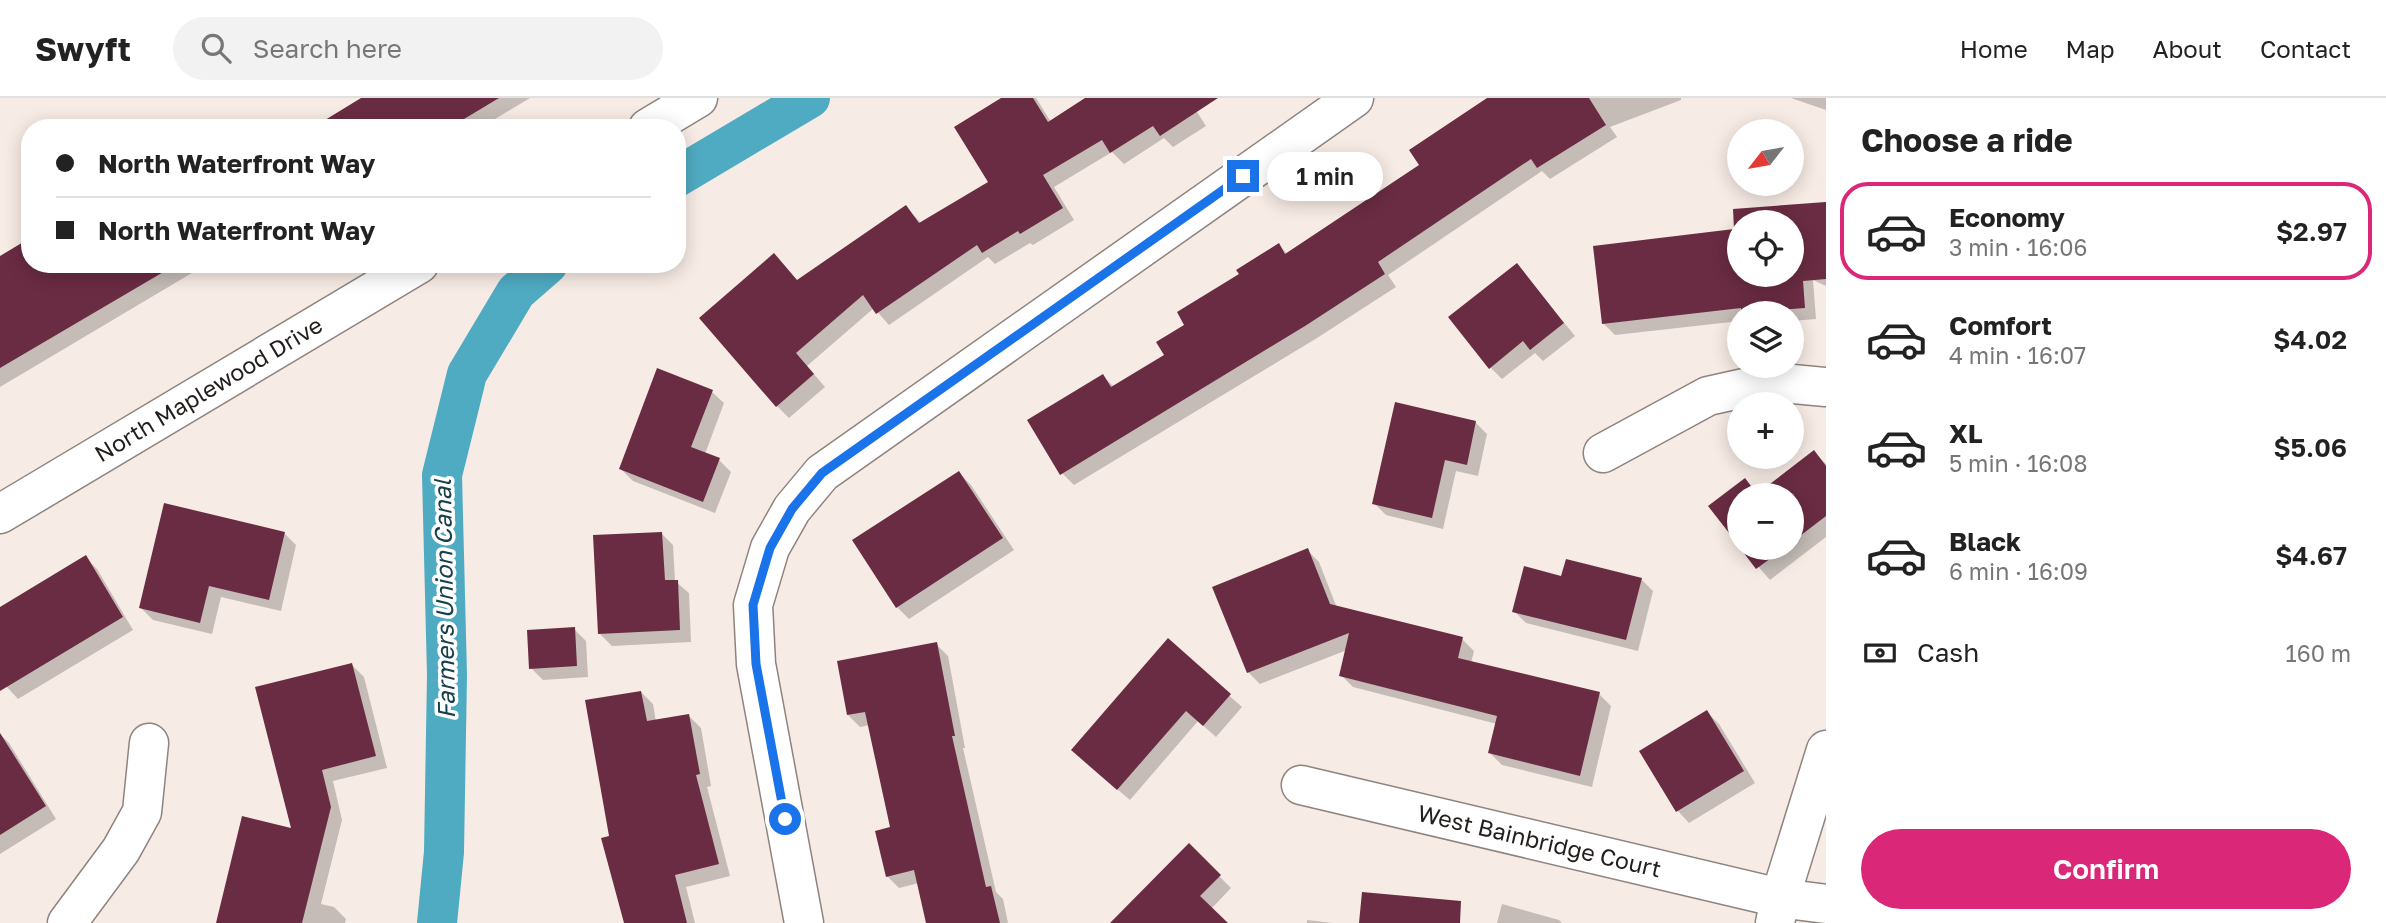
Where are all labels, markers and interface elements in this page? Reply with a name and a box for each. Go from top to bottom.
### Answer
search box [173,17,663,80]
text: Swyft [35,29,131,68]
icon: search [197,29,235,67]
text: Search here [253,33,402,64]
text: Home [1960,34,2028,63]
text: Map [2066,34,2115,63]
text: About [2153,34,2222,63]
text: Contact [2260,34,2351,63]
north arrow [1727,119,1804,196]
map controls [1727,119,1804,560]
text: Choose a ride [1861,121,2073,159]
text: North Waterfront Way [98,148,375,179]
callout: 1 min [1268,152,1383,200]
route end [1227,160,1259,192]
text: 1 min [1296,162,1354,190]
icon: car [1865,200,1928,263]
text: Economy [1949,202,2065,233]
button: locate [1727,210,1804,287]
text: North Waterfront Way [98,215,375,246]
text: $2.97 [2276,216,2347,247]
text: 3 min · 16:06 [1949,233,2087,261]
button: layers [1727,301,1804,378]
icon: car [1865,308,1928,371]
street label: North Maplewood Drive [89,310,327,467]
text: Comfort [1949,310,2052,341]
text: $4.02 [2273,324,2347,355]
text: 4 min · 16:07 [1949,341,2086,369]
button: + [1727,392,1804,469]
icon: car [1865,416,1928,479]
text: XL [1949,418,1983,449]
text: $5.06 [2273,432,2347,463]
text: 5 min · 16:08 [1949,449,2087,477]
water label: Farmers Union Canal [427,478,460,719]
button: − [1727,483,1804,560]
icon: car [1865,524,1928,587]
text: Black [1949,526,2021,557]
text: $4.67 [2275,540,2347,571]
text: 6 min · 16:09 [1949,557,2088,585]
icon: cash [1861,634,1899,672]
text: Cash [1917,637,1979,668]
text: 160 m [2286,639,2351,667]
street label: West Bainbridge Court [1415,798,1664,883]
route start [769,803,801,835]
button: Confirm [1861,829,2351,909]

